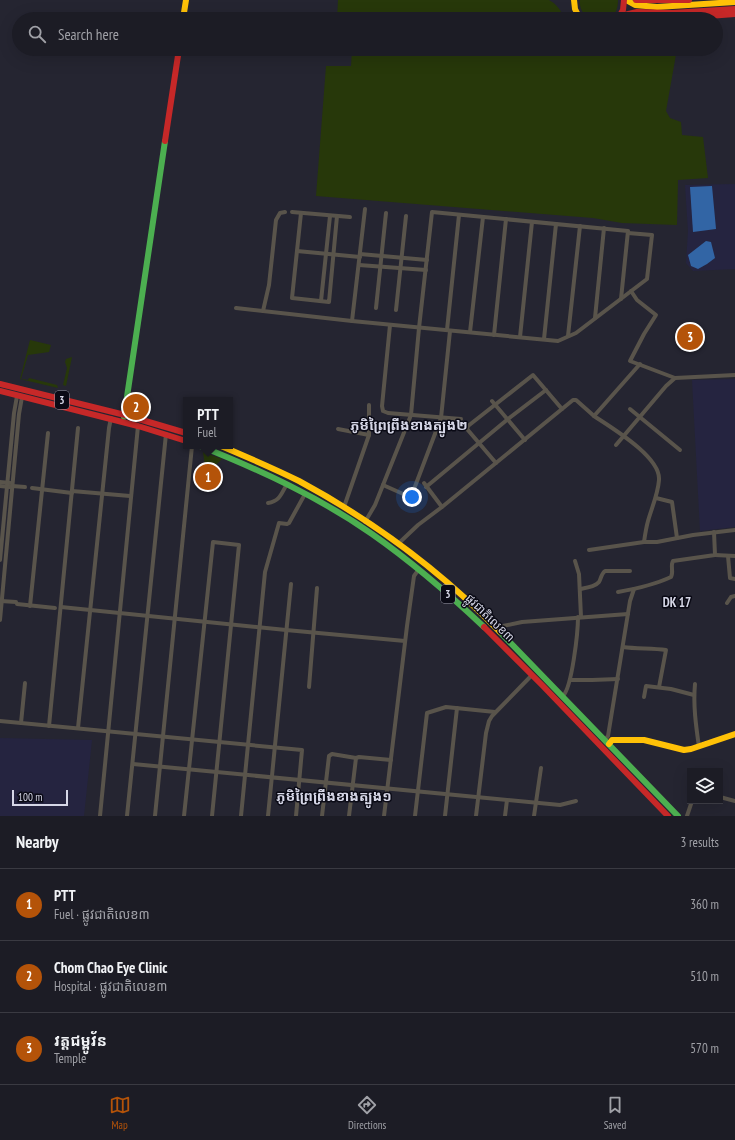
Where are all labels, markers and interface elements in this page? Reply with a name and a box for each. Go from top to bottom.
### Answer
search box [12,12,723,56]
icon: search [26,23,48,45]
text: Search here [58,25,119,44]
pin: 3 [677,322,703,352]
road number: 3 [55,391,69,409]
pin: 2 [123,392,149,422]
popup [183,397,233,449]
text: PTT [197,405,219,424]
district label: ភូមិព្រៃព្រីងខាងត្បូង២ [350,416,468,438]
text: Fuel [197,424,217,441]
pin: 1 [195,462,221,492]
your location [402,487,422,507]
road number: 3 [441,585,455,603]
street label: ផ្លូវជាតិលេខ៣ [460,590,518,647]
district label: DK 17 [663,594,691,611]
map controls [687,768,723,804]
button: layers [687,768,723,804]
district label: ភូមិព្រៃព្រីងខាងត្បូង១ [276,787,392,809]
scale bar [12,788,68,807]
text: 100 m [18,790,42,804]
text: Nearby [16,831,59,853]
text: 3 results [680,834,719,851]
text: PTT [54,886,76,905]
text: 1 [26,896,32,913]
text: 360 m [690,896,719,913]
text: Fuel · ផ្លូវជាតិលេខ៣ [54,906,150,923]
text: Chom Chao Eye Clinic [54,958,168,977]
text: 2 [26,968,32,985]
text: 510 m [690,968,719,985]
text: Hospital · ផ្លូវជាតិលេខ៣ [54,978,168,995]
text: វត្តជម្ពូវ័ន [54,1031,107,1050]
text: 3 [26,1040,32,1057]
text: 570 m [690,1040,719,1057]
text: Temple [54,1050,86,1067]
tab: Map [109,1094,131,1132]
tab: Directions [348,1094,386,1132]
tab: Saved [604,1094,626,1132]

